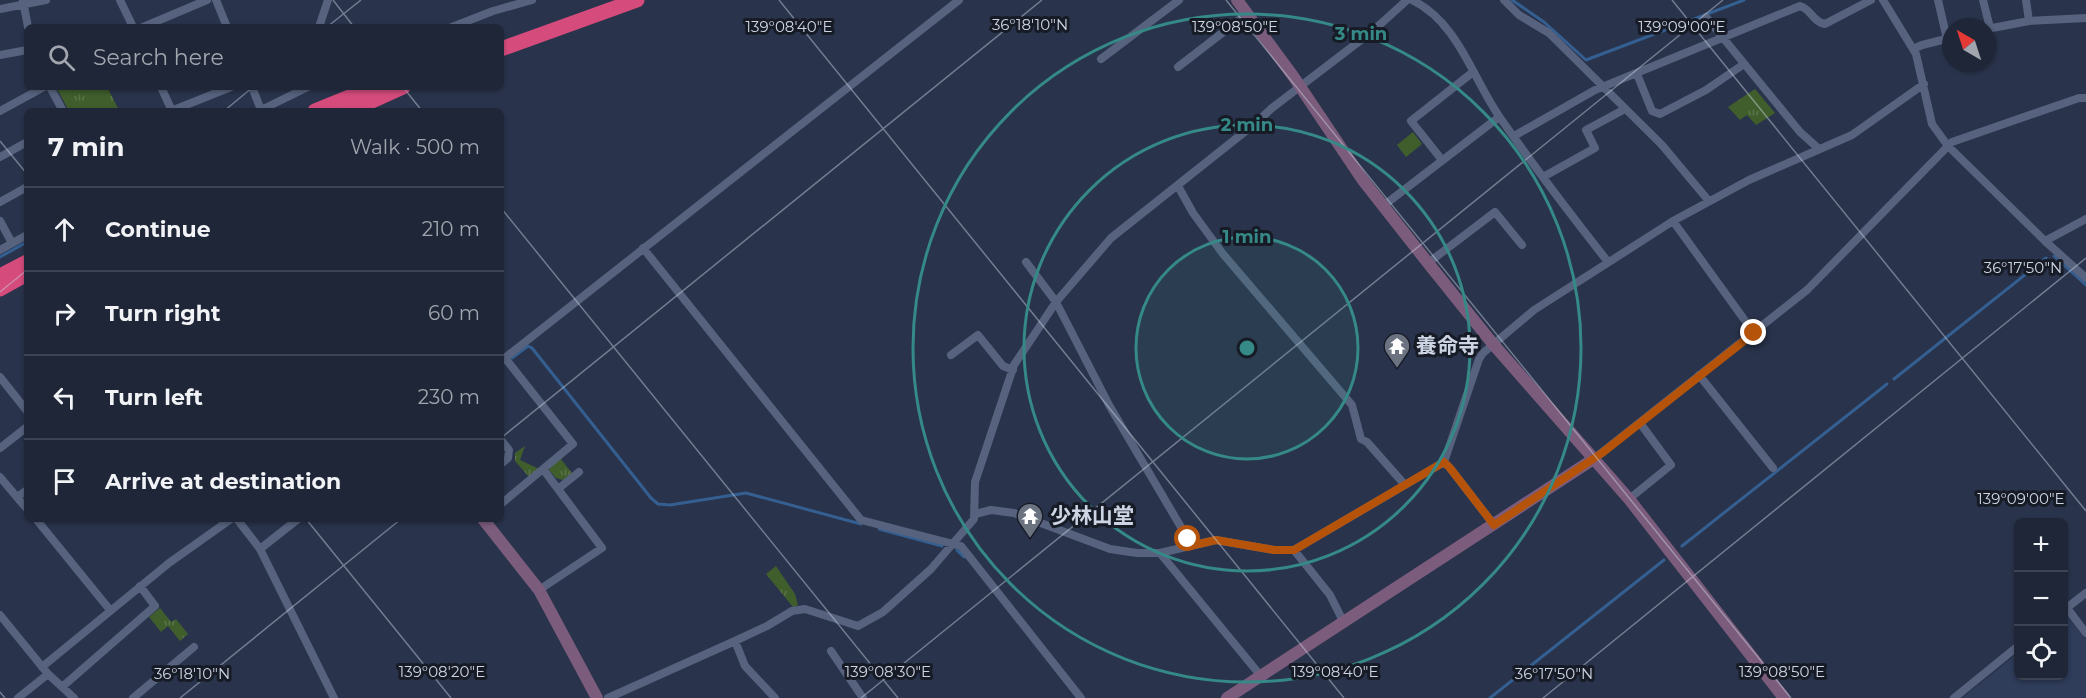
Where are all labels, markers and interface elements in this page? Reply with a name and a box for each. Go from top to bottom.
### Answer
text: 36°18'10"N [992,15,1068,34]
text: 139°08'40"E [746,17,832,36]
text: 139°08'50"E [1192,17,1278,36]
text: 139°09'00"E [1638,17,1726,36]
north arrow [1942,18,1996,72]
text: 3 min [1334,23,1387,45]
search box [24,24,504,90]
icon: search [45,41,78,74]
text: Search here [93,44,224,71]
text: 2 min [1221,114,1273,136]
text: 7 min [48,131,125,163]
text: Walk · 500 m [350,135,480,159]
icon: ahead [48,213,81,246]
text: Continue [105,216,211,243]
text: 210 m [422,217,480,241]
text: 1 min [1223,226,1271,248]
text: 36°17'50"N [1984,258,2062,277]
icon: right [48,297,81,330]
text: Turn right [105,300,220,327]
text: 60 m [428,301,480,325]
route end [1740,319,1766,345]
temple icon: 養命寺 [1382,331,1412,369]
place label: 養命寺 [1416,333,1479,358]
centre of rings [1237,338,1257,358]
icon: left [48,381,81,414]
text: Turn left [105,384,203,411]
text: 230 m [418,385,480,409]
icon: arrive [48,465,81,498]
text: Arrive at destination [105,468,341,495]
text: 139°09'00"E [1977,489,2065,508]
temple icon: 少林山堂 [1015,501,1045,539]
place label: 少林山堂 [1050,503,1134,528]
map controls [2014,518,2068,680]
button: + [2014,518,2068,572]
route start [1174,525,1200,551]
button: − [2014,572,2068,626]
button: locate [2014,626,2068,680]
text: 139°08'20"E [399,662,485,681]
text: 139°08'30"E [845,662,931,681]
text: 139°08'40"E [1292,662,1378,681]
text: 139°08'50"E [1739,662,1825,681]
text: 36°18'10"N [154,664,230,683]
text: 36°17'50"N [1515,664,1593,683]

